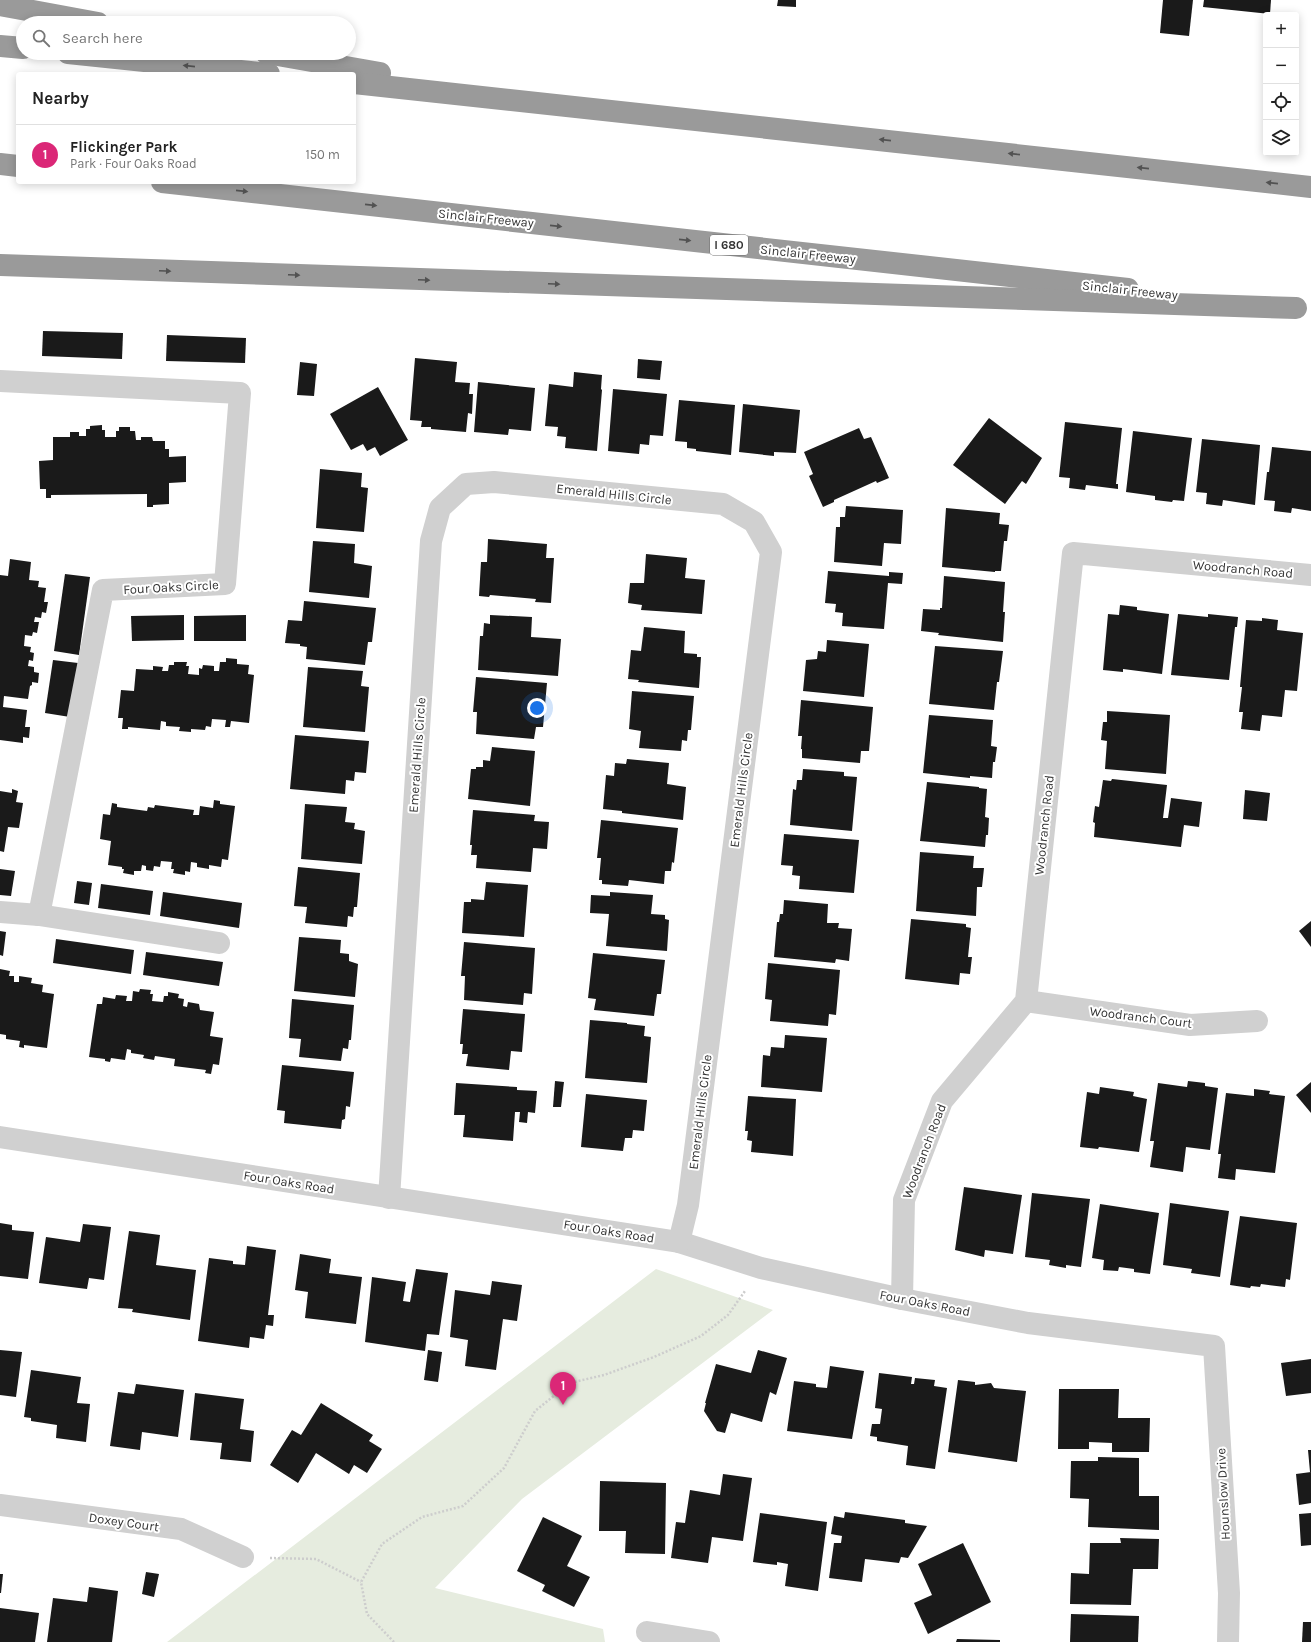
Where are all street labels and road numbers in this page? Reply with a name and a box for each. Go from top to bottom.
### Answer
street label: Sinclair Freeway [437,206,535,230]
road number: I 680 [710,235,748,255]
street label: Sinclair Freeway [759,242,857,266]
street label: Sinclair Freeway [1081,278,1179,302]
street label: Emerald Hills Circle [556,480,673,508]
street label: Woodranch Road [1192,557,1294,581]
street label: Four Oaks Circle [123,577,219,597]
street label: Emerald Hills Circle [405,696,429,813]
street label: Emerald Hills Circle [727,731,756,848]
street label: Woodranch Road [1031,774,1057,876]
street label: Woodranch Court [1089,1003,1193,1031]
street label: Emerald Hills Circle [686,1053,715,1170]
street label: Woodranch Road [899,1101,949,1201]
street label: Four Oaks Road [242,1167,336,1197]
street label: Four Oaks Road [562,1216,656,1246]
street label: Four Oaks Road [878,1287,972,1319]
street label: Hounslow Drive [1213,1447,1233,1540]
street label: Doxey Court [88,1510,160,1534]

